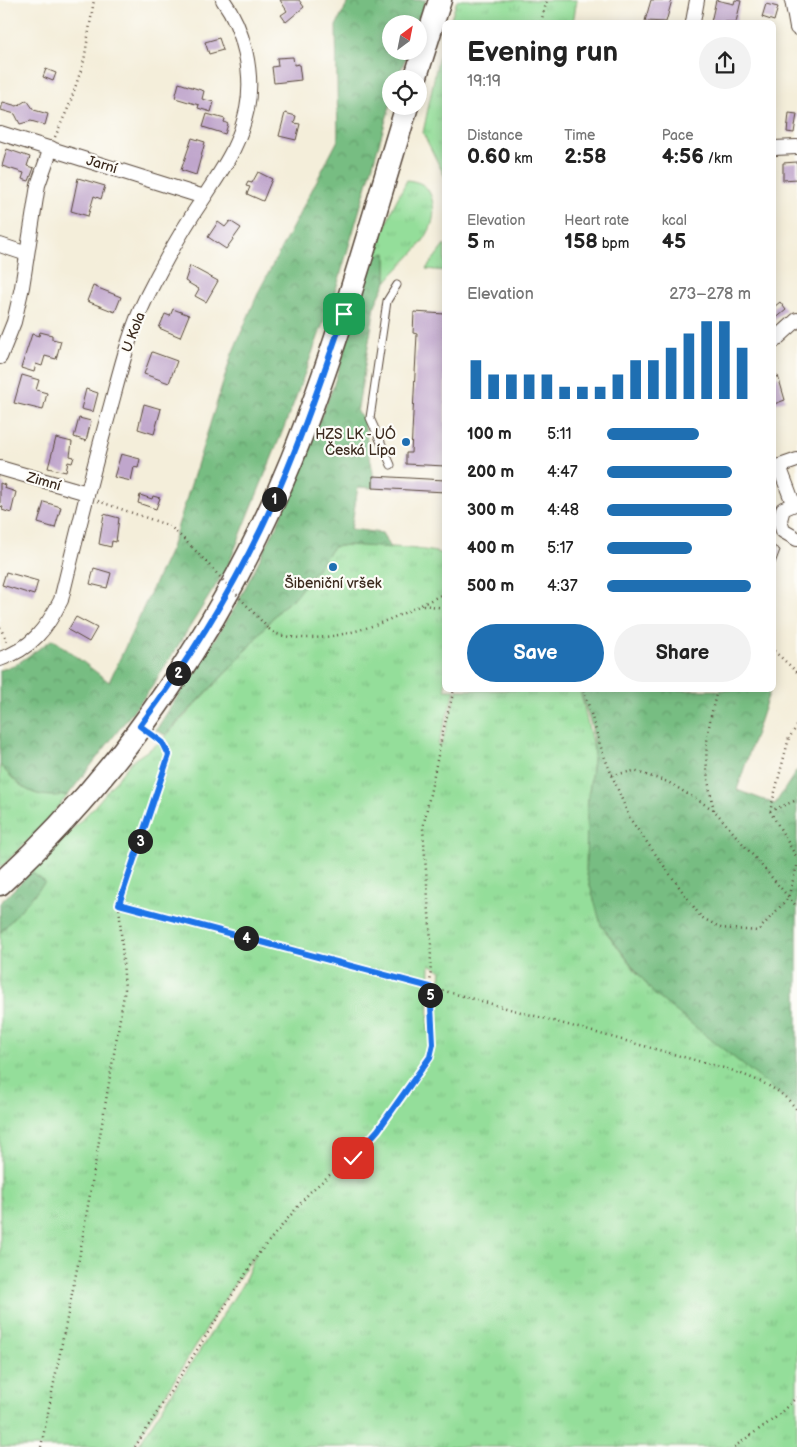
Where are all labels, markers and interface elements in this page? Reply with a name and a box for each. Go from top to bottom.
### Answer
north arrow [382,15,428,60]
map controls [382,15,427,115]
text: Evening run [467,36,618,69]
button: share [699,37,751,89]
button: locate [382,70,427,115]
text: 19:19 [467,72,501,91]
text: Distance [467,127,523,144]
text: Time [564,127,595,144]
text: Pace [662,127,694,144]
text: 0.60 [467,144,511,169]
text: 2:58 [564,144,607,169]
text: 4:56 [662,144,704,169]
text: km [511,150,533,167]
text: /km [704,150,732,167]
street label: Jarní [84,152,120,177]
text: Elevation [467,212,525,229]
text: Heart rate [564,212,629,229]
text: kcal [662,212,687,229]
text: 5 [467,229,479,254]
text: 158 [564,229,598,254]
text: 45 [662,229,686,254]
text: m [479,235,494,252]
text: bpm [598,235,629,252]
text: Elevation [467,285,534,304]
text: 273–278 m [669,285,751,304]
pin [323,293,365,335]
icon: arrive [330,300,358,328]
street label: U Kola [118,310,149,355]
place label: HZS LK - UÓ Česká Lípa [315,425,396,459]
text: 100 m [467,425,512,444]
text: 5:11 [547,425,572,444]
marker: HZS LK - UÓ Česká Lípa [400,436,412,448]
text: 200 m [467,463,514,482]
text: 4:47 [547,463,578,482]
street label: Zimní [24,468,64,495]
pin: 1 [262,486,286,512]
text: 1 [272,491,277,508]
text: 300 m [467,501,514,520]
text: 4:48 [547,501,579,520]
text: 400 m [467,539,514,558]
text: 5:17 [547,539,573,558]
marker: Šibeniční vršek [327,561,339,573]
place label: Šibeniční vršek [284,574,382,592]
text: 500 m [467,577,514,596]
text: 4:37 [547,577,578,596]
button: Save [467,624,604,682]
button: Share [614,624,751,682]
pin: 2 [166,660,190,686]
text: 2 [174,665,183,682]
pin: 3 [128,828,152,854]
text: 3 [136,833,145,850]
pin: 4 [234,926,258,950]
text: 4 [242,930,251,947]
pin: 5 [418,982,442,1008]
text: 5 [426,987,435,1004]
pin [332,1137,374,1179]
icon: check [339,1144,367,1172]

